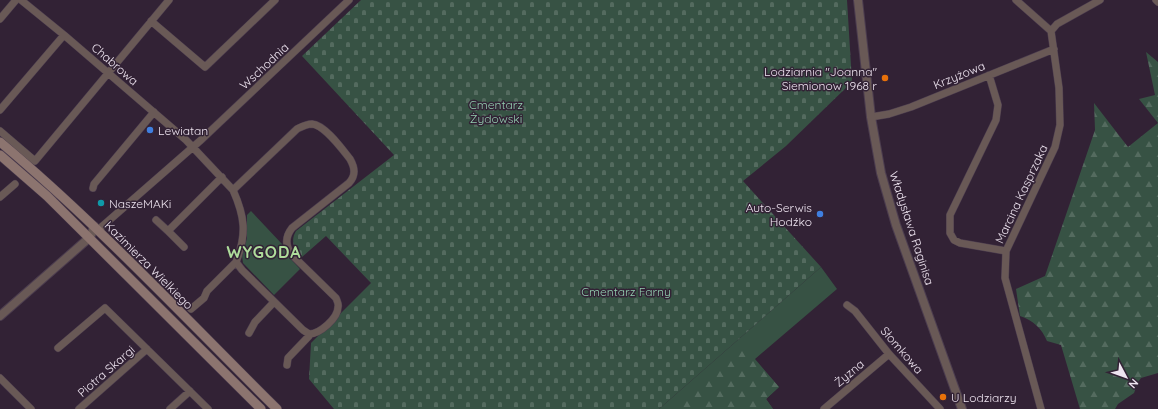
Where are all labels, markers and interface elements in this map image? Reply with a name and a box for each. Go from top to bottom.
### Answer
street label: Chabrowa [89,40,141,88]
street label: Wschodnia [236,40,292,92]
street label: Krzyżowa [931,58,987,92]
place label: Lodziarnia "Joanna" Siemionow 1968 r [764,64,877,93]
marker: Lodziarnia "Joanna" Siemionow 1968 r [880,73,890,83]
park label: Cmentarz Żydowski [469,97,523,126]
place label: Lewiatan [158,123,208,138]
marker: Lewiatan [145,125,155,135]
street label: Marcina Kasprzaka [992,142,1050,246]
street label: Władysława Raginisa [887,169,937,287]
place label: NaszeMAKi [109,196,171,211]
marker: NaszeMAKi [96,198,106,208]
place label: Auto-Serwis Hodźko [746,200,812,229]
marker: Auto-Serwis Hodźko [815,209,825,219]
street label: Kazimierza Wielkiego [102,218,196,312]
district label: WYGODA [226,242,302,262]
park label: Cmentarz Farny [581,284,671,299]
street label: Słomkowa [877,323,927,377]
street label: Piotra Skargi [74,342,138,400]
street label: Żyzna [831,356,867,390]
north arrow [1106,357,1146,397]
text: N [1126,376,1141,391]
place label: U Lodziarzy [951,390,1017,405]
marker: U Lodziarzy [938,392,948,402]

